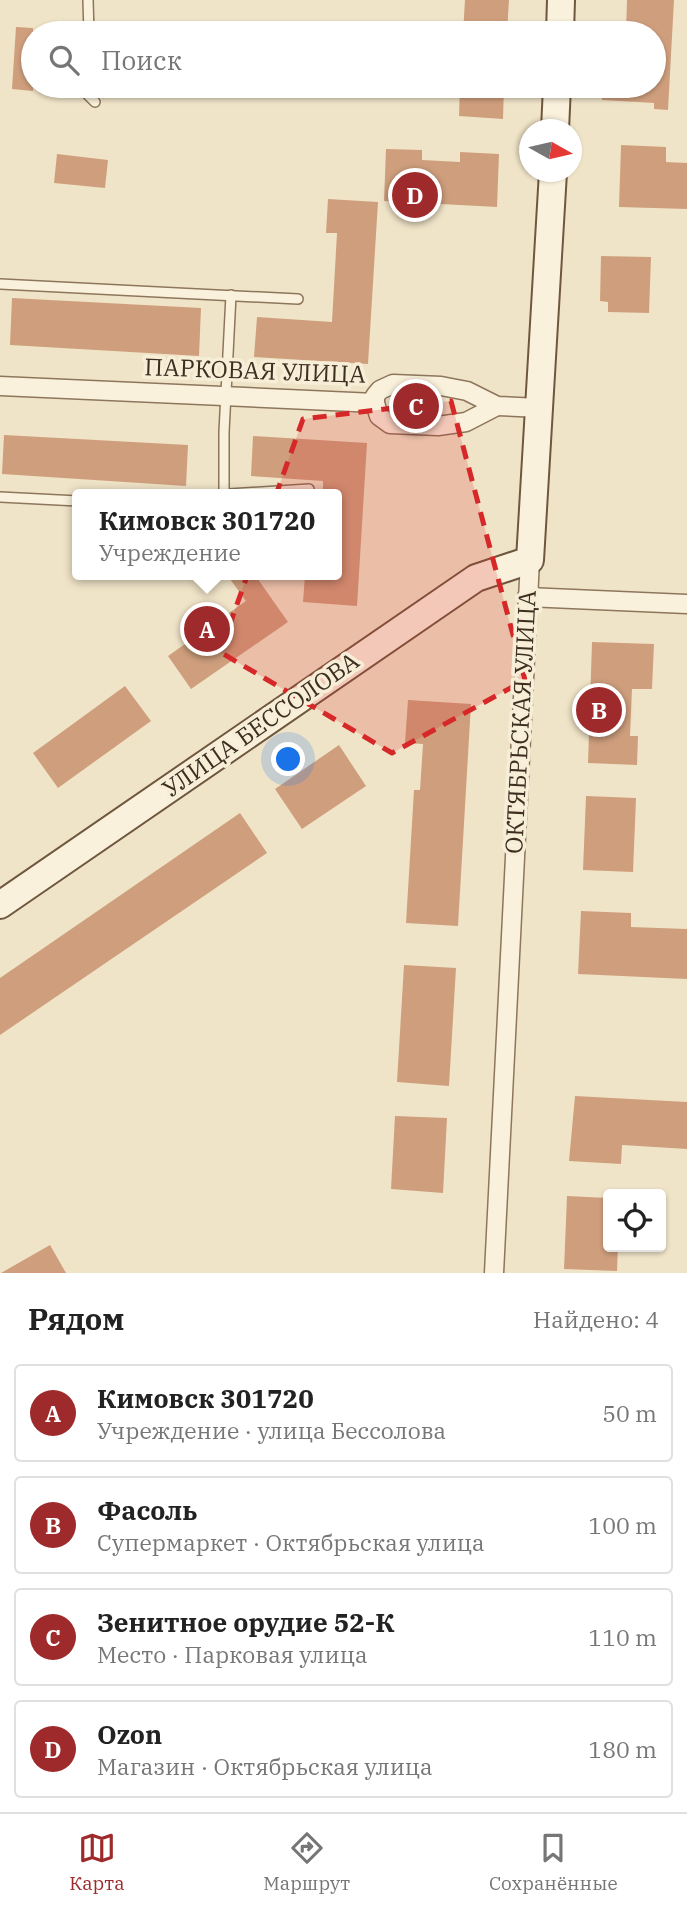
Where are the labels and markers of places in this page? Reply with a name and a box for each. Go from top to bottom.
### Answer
pin: D [392,169,438,221]
pin: C [393,380,439,432]
pin: A [184,603,230,655]
pin: B [576,684,622,736]

